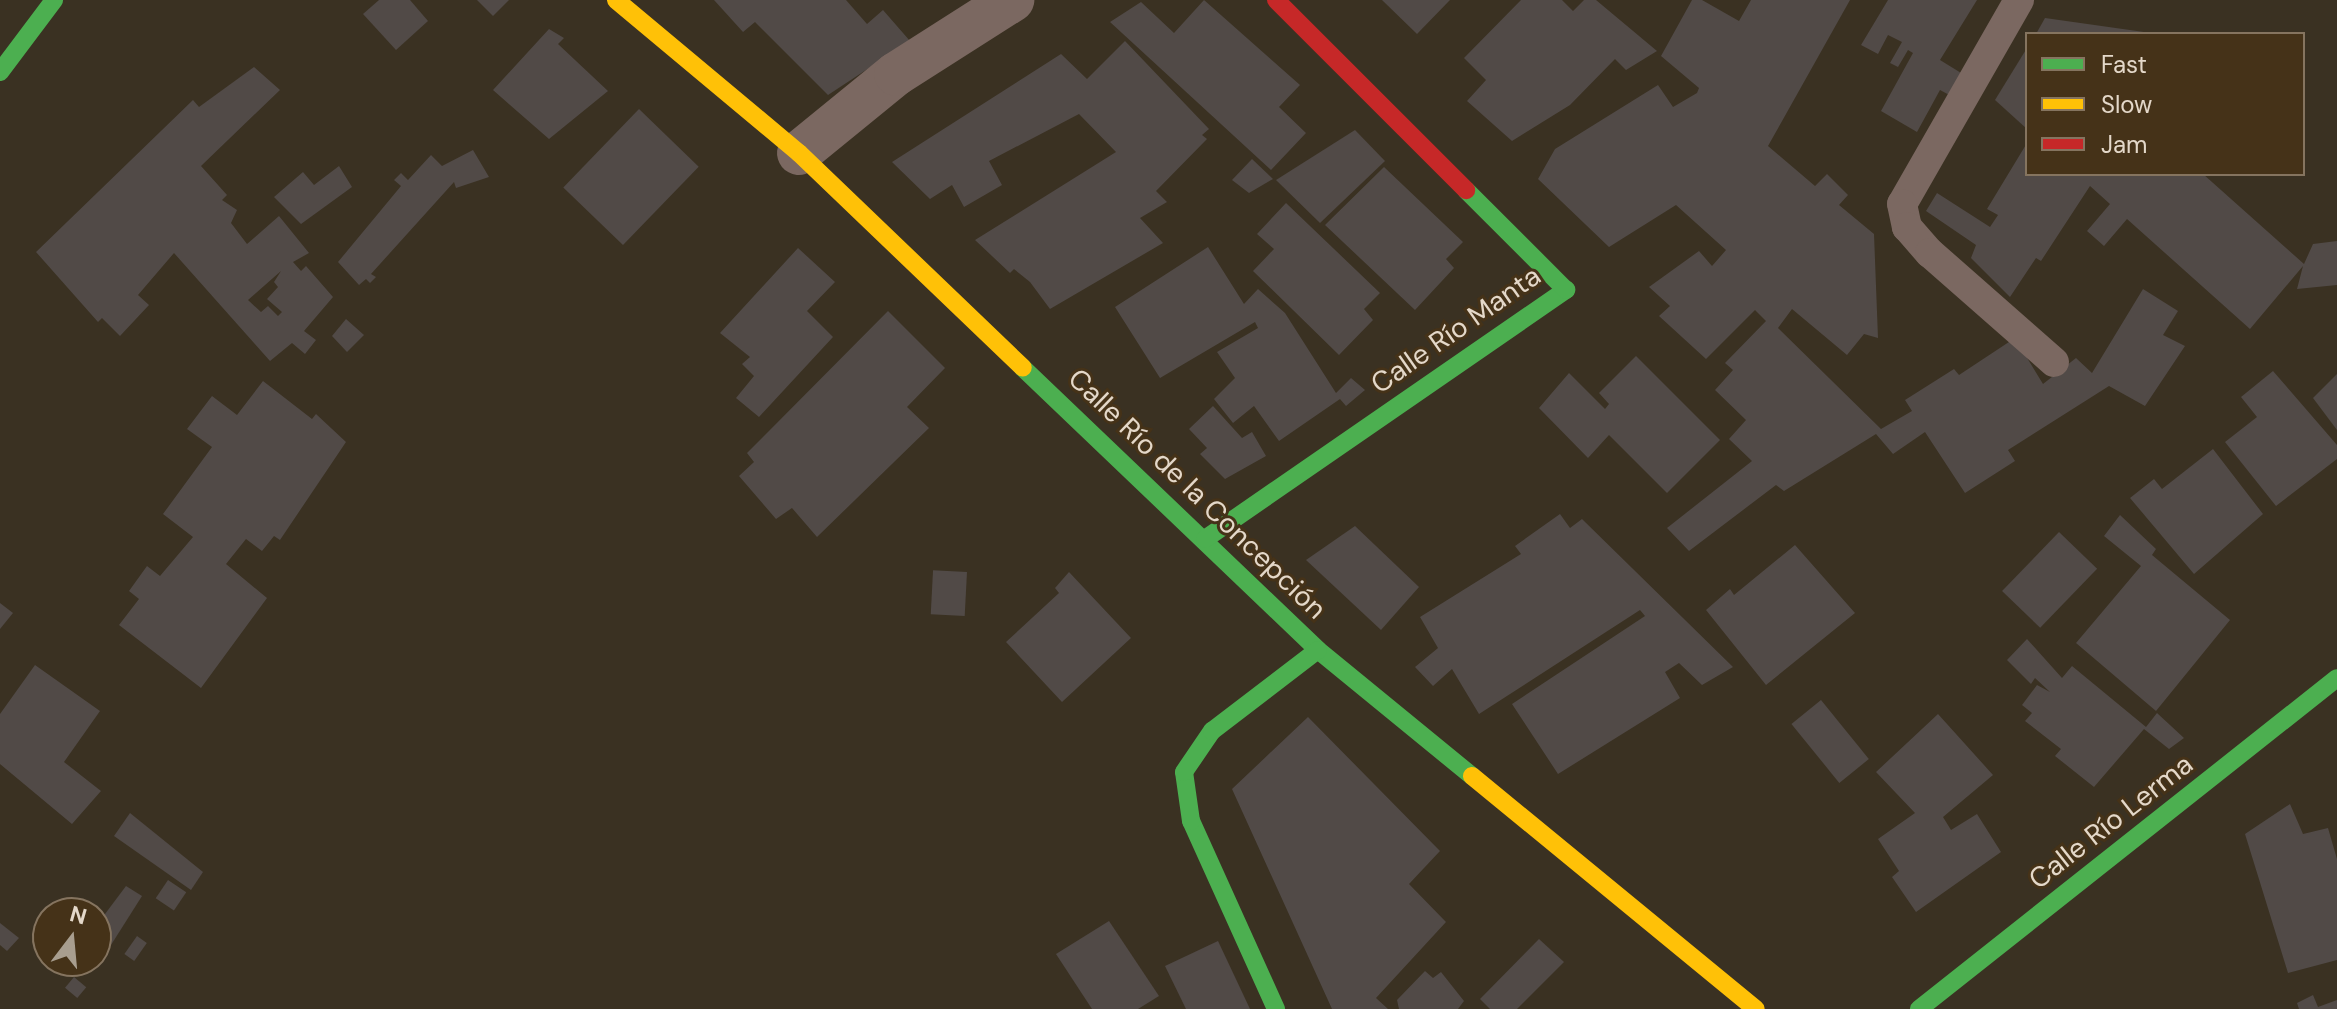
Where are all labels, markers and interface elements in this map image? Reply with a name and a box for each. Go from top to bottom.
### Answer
legend [2025,32,2305,176]
text: Fast [2101,49,2147,80]
text: Slow [2101,89,2152,120]
text: Jam [2101,129,2147,160]
street label: Calle Río Manta [1365,259,1547,401]
street label: Calle Río de la Concepción [1061,362,1333,626]
street label: Calle Río Lerma [2022,748,2200,896]
north arrow [32,897,112,977]
text: N [66,899,90,932]

